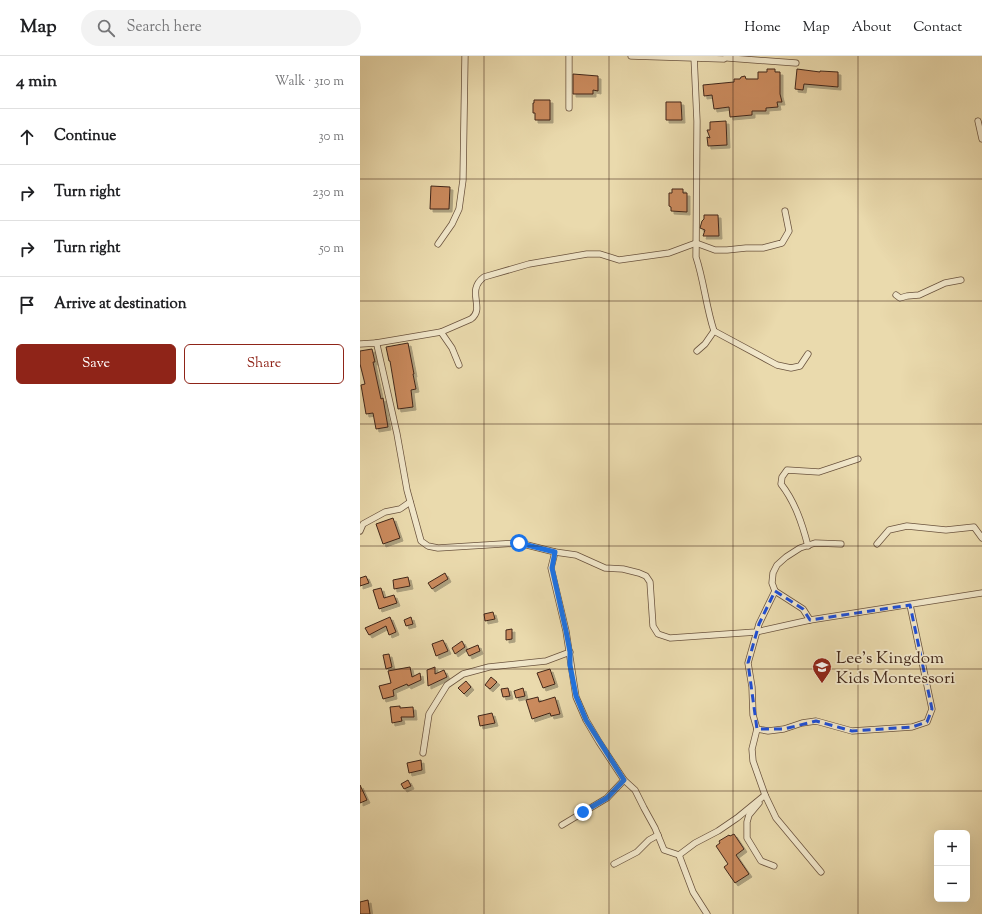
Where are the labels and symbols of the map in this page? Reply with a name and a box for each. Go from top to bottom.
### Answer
route start [510,534,528,552]
place label: Lee's Kingdom Kids Montessori [836,647,955,691]
school or university icon: Lee's Kingdom Kids Montessori [811,656,833,684]
route end [574,803,592,821]

